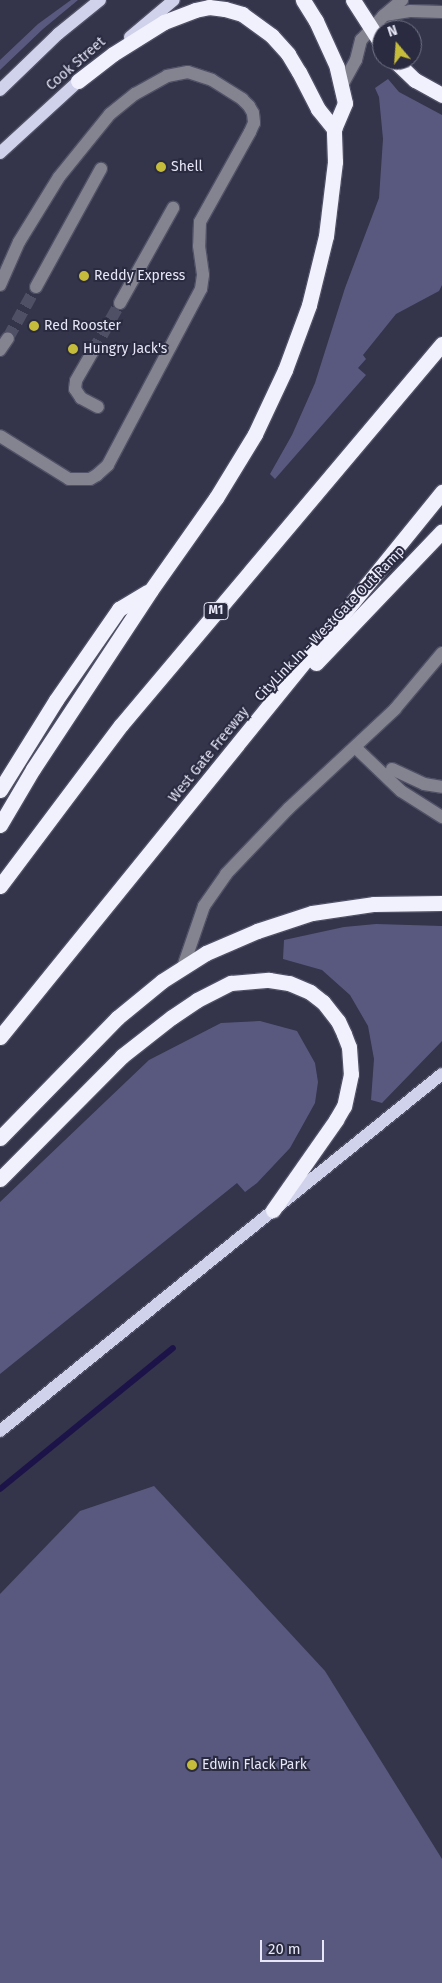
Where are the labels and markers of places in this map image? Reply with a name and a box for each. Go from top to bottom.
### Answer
place label: Shell [171,159,203,175]
marker: Shell [155,161,167,173]
place label: Reddy Express [94,268,185,284]
marker: Reddy Express [78,270,90,282]
place label: Red Rooster [44,318,121,334]
marker: Red Rooster [28,320,40,332]
place label: Hungry Jack's [83,341,167,357]
marker: Hungry Jack's [67,343,79,355]
place label: Edwin Flack Park [202,1757,307,1773]
marker: Edwin Flack Park [186,1759,198,1771]

